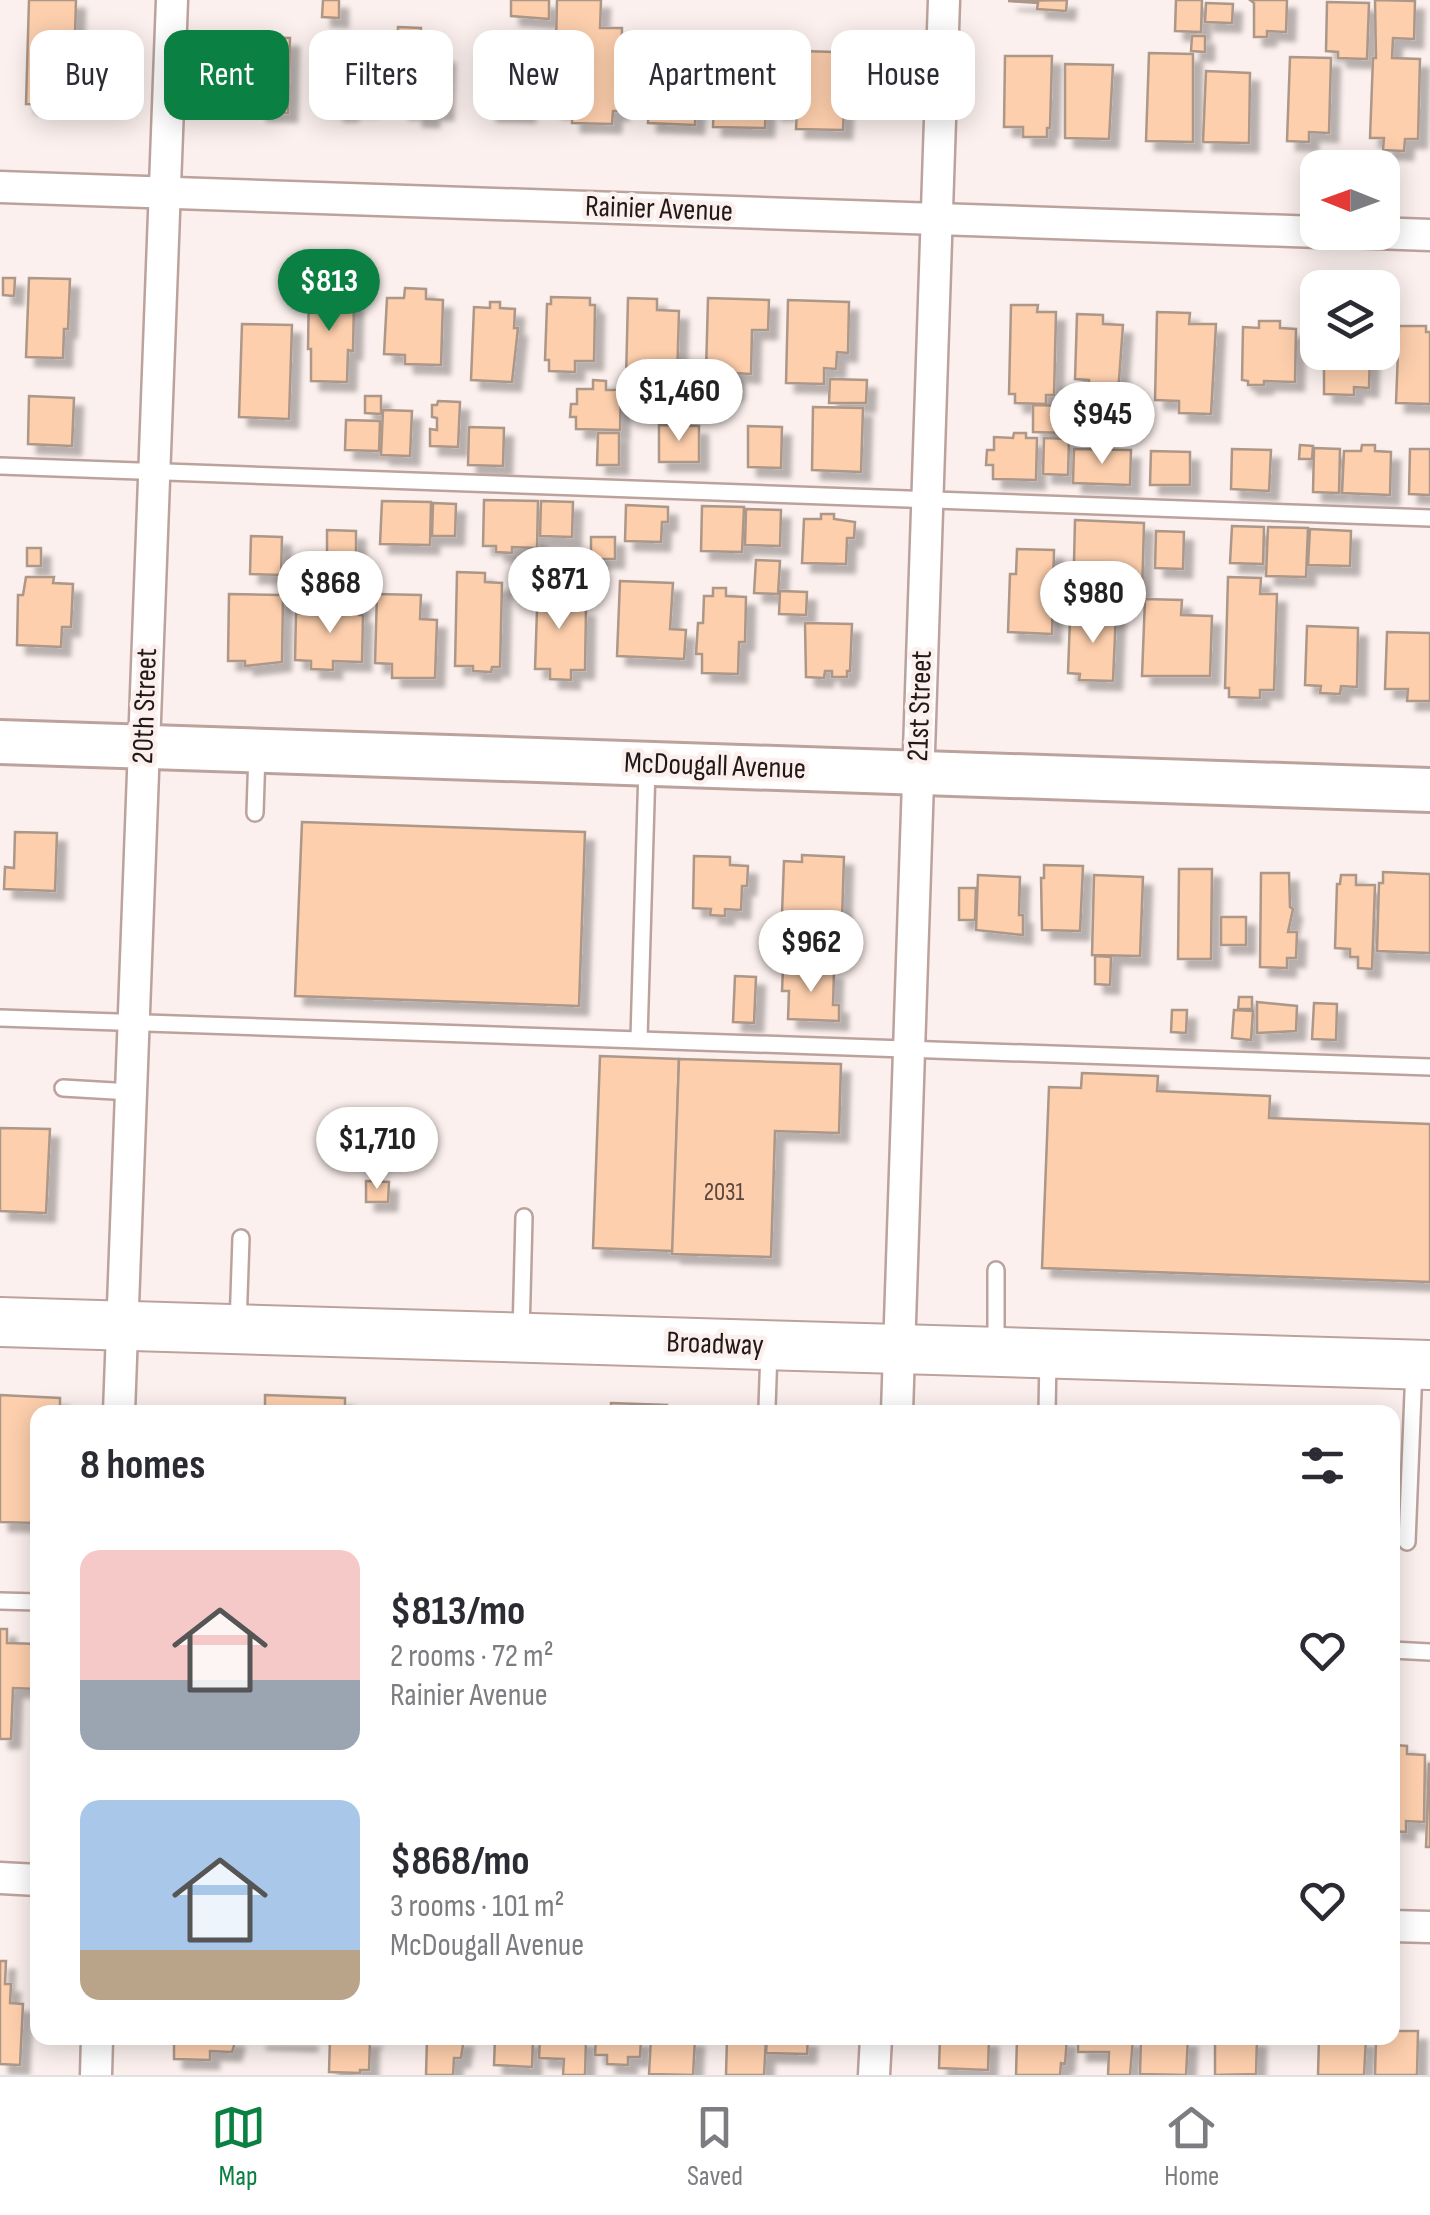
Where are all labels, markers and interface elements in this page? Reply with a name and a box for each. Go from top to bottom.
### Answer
chip: Buy [30,30,144,120]
chip: Rent [164,30,289,120]
chip: Filters [309,30,453,120]
chip: New [473,30,594,120]
chip: Apartment [614,30,811,120]
chip: House [831,30,975,120]
north arrow [1300,150,1400,250]
map controls [1300,150,1400,370]
street label: Rainier Avenue [585,188,733,230]
pin: $813 [270,249,388,334]
text: $813 [300,262,358,301]
button: layers [1300,270,1400,370]
pin: $1,460 [598,359,760,444]
text: $1,460 [638,372,720,411]
pin: $945 [1043,382,1161,467]
text: $945 [1072,395,1132,434]
pin: $871 [500,547,618,632]
pin: $868 [271,551,389,636]
text: $871 [530,560,588,599]
pin: $980 [1034,561,1152,646]
text: $868 [299,564,361,603]
text: $980 [1062,574,1124,613]
street label: 20th Street [125,648,165,764]
street label: 21st Street [900,650,940,762]
street label: McDougall Avenue [623,745,807,787]
pin: $962 [752,910,870,995]
text: $962 [781,923,841,962]
pin: $1,710 [296,1107,458,1192]
text: $1,710 [338,1120,416,1159]
house number: 2031 [704,1177,745,1208]
street label: Broadway [666,1324,765,1364]
icon: filters [1295,1438,1350,1493]
text: 8 homes [80,1440,205,1491]
text: $813/mo [390,1586,525,1637]
icon: home [160,1590,280,1710]
icon: heart [1295,1623,1350,1678]
text: 2 rooms · 72 m² [390,1637,554,1676]
text: Rainier Avenue [390,1676,548,1715]
text: $868/mo [390,1836,530,1887]
icon: home [160,1840,280,1960]
icon: heart [1295,1873,1350,1928]
text: 3 rooms · 101 m² [390,1887,565,1926]
text: McDougall Avenue [390,1926,584,1965]
tab: Map [211,2100,266,2193]
tab: Saved [687,2100,743,2193]
tab: Home [1164,2100,1219,2193]

